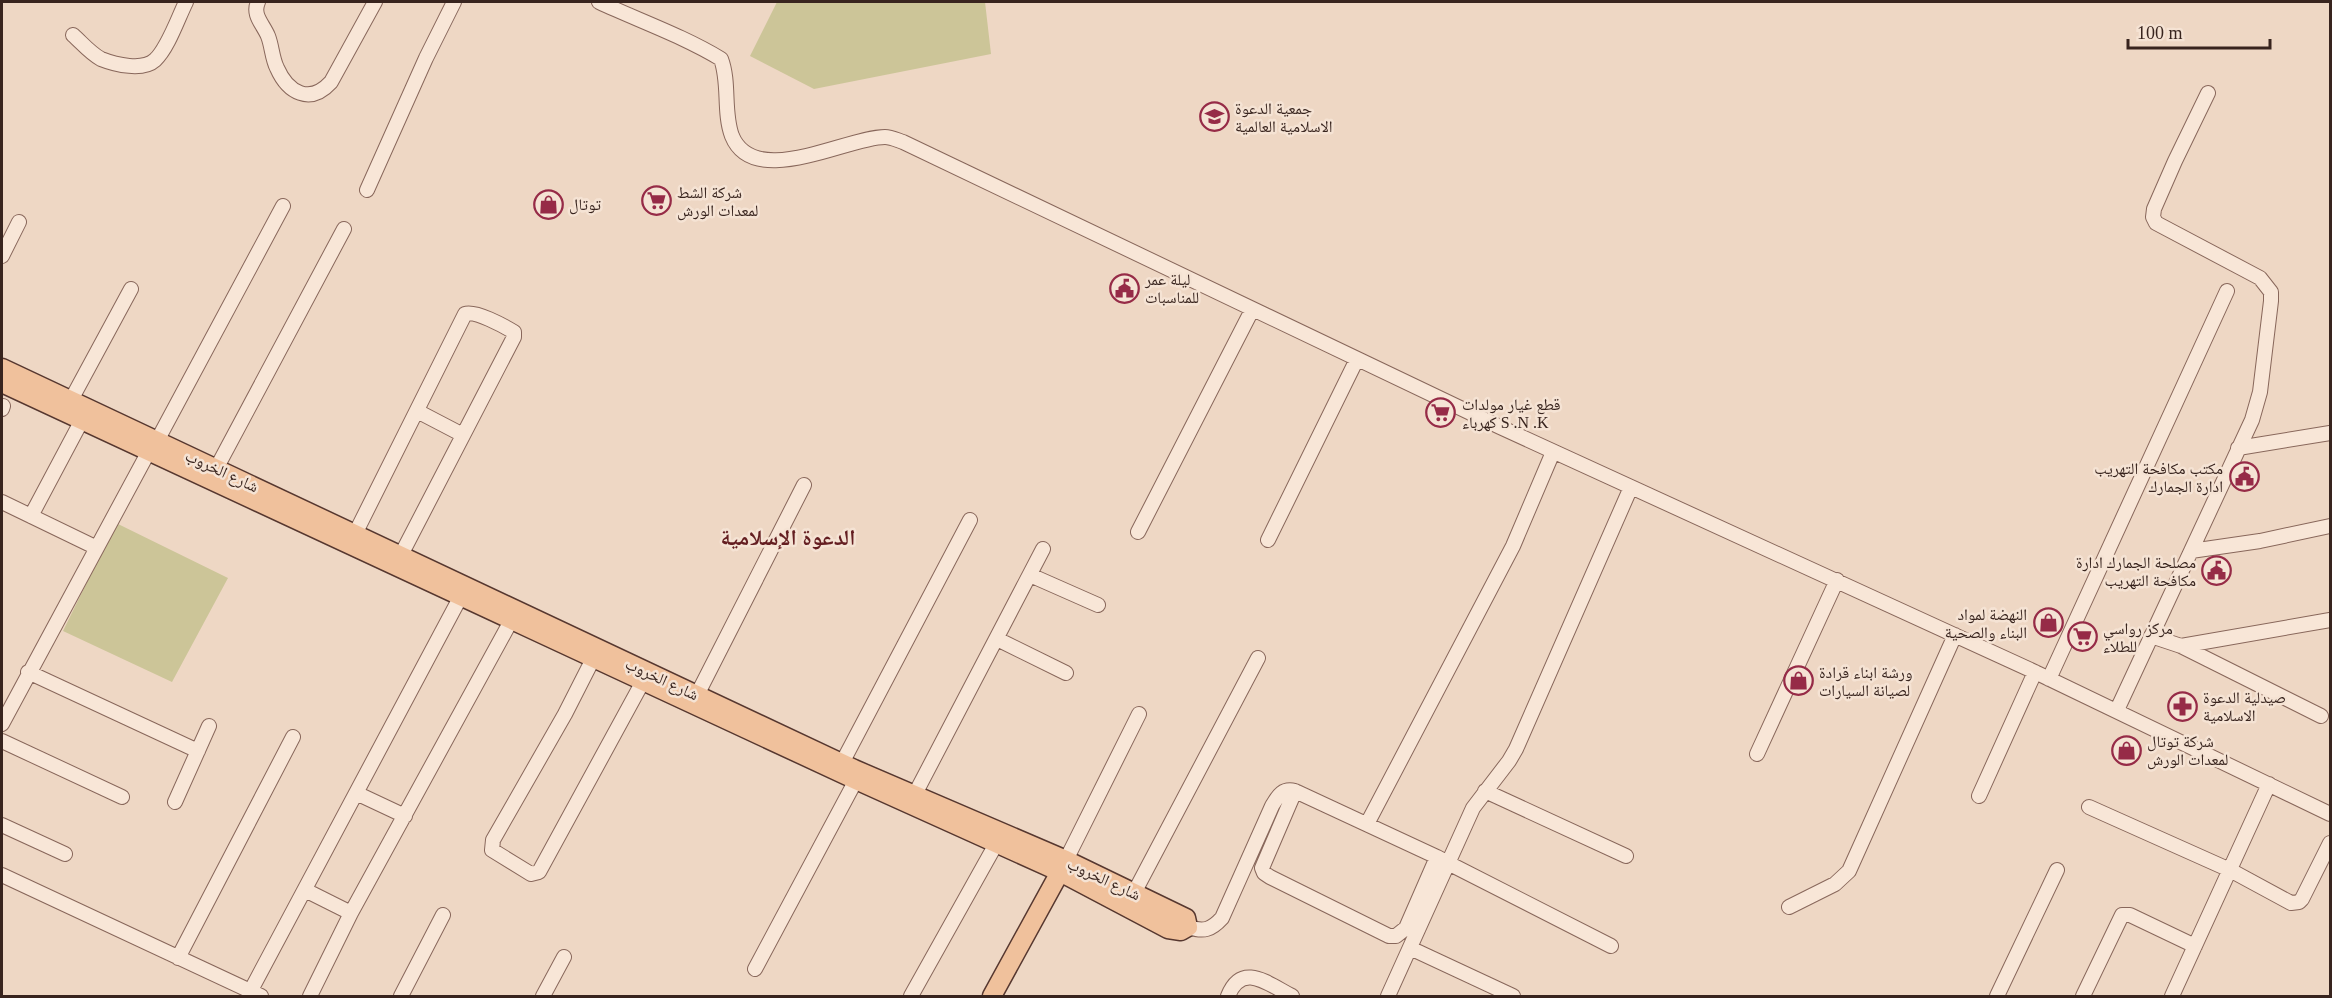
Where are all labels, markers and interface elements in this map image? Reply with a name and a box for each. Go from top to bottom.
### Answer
scale bar [2128,12,2270,50]
text: 100 m [2137,23,2183,43]
place label: جمعية الدعوة الاسلامية العالمية [1235,100,1333,135]
school or university icon: جمعية الدعوة الاسلامية العالمية [1198,101,1230,133]
place label: شركة الشط لمعدات الورش [677,184,758,221]
supermarket icon: شركة الشط لمعدات الورش [640,185,672,217]
shop icon: توتال [532,188,564,220]
place label: توتال [569,196,601,215]
place label: ليلة عمر للمناسبات [1144,271,1199,306]
public building icon: ليلة عمر للمناسبات [1108,272,1140,304]
place label: قطع غيار مولدات كهرباء S .N .K [1462,396,1560,432]
supermarket icon: قطع غيار مولدات كهرباء S .N .K [1425,397,1457,429]
street label: شارع الخروب [182,447,261,497]
place label: مكتب مكافحة التهريب ادارة الجمارك [2094,460,2223,496]
public building icon: مكتب مكافحة التهريب ادارة الجمارك [2228,461,2260,493]
district label: الدعوة الإسلامية [721,525,855,550]
place label: مصلحة الجمارك ادارة مكافحة التهريب [2076,554,2196,590]
public building icon: مصلحة الجمارك ادارة مكافحة التهريب [2201,555,2233,587]
place label: النهضة لمواد البناء والصحية [1945,606,2027,642]
shop icon: النهضة لمواد البناء والصحية [2032,607,2064,639]
place label: مركز رواسي للطلاء [2103,620,2173,655]
supermarket icon: مركز رواسي للطلاء [2066,621,2098,653]
street label: شارع الخروب [622,655,701,705]
place label: ورشة ابناء قرادة لصيانة السيارات [1819,664,1913,700]
shop icon: ورشة ابناء قرادة لصيانة السيارات [1782,665,1814,697]
place label: صيدلية الدعوة الاسلامية [2203,689,2286,724]
pharmacy icon: صيدلية الدعوة الاسلامية [2166,690,2198,722]
place label: شركة توتال لمعدات الورش [2147,733,2228,770]
shop icon: شركة توتال لمعدات الورش [2110,734,2142,766]
street label: شارع الخروب [1064,855,1143,905]

